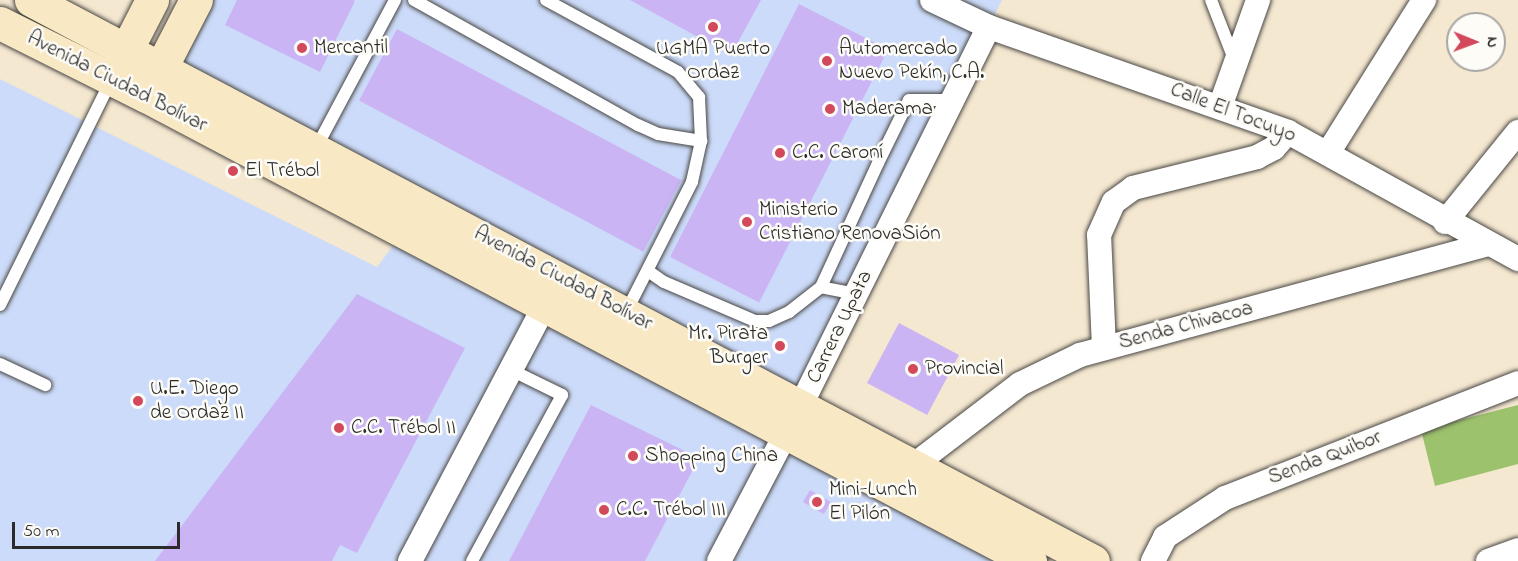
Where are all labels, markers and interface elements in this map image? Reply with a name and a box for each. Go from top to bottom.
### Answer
north arrow [1446,12,1506,72]
marker: UGMA Puerto Ordaz [706,20,720,34]
street label: Avenida Ciudad Bolívar [23,26,211,138]
place label: Mercantil [314,35,388,61]
place label: UGMA Puerto Ordaz [656,36,770,86]
place label: Automercado Nuevo Pekín, C.A. [839,36,984,86]
text: N [1480,37,1504,48]
marker: Mercantil [295,41,309,55]
marker: Automercado Nuevo Pekín, C.A. [820,54,834,68]
street label: Calle El Tocuyo [1167,77,1299,149]
place label: Maderama [842,96,933,122]
marker: Maderama [823,102,837,116]
place label: C.C. Caroní [792,140,883,166]
marker: C.C. Caroní [773,146,787,160]
place label: El Trébol [245,158,319,184]
marker: El Trébol [226,164,240,178]
place label: Ministerio Cristiano RenovaSión [759,197,940,247]
marker: Ministerio Cristiano RenovaSión [740,215,754,229]
street label: Avenida Ciudad Bolívar [469,221,657,337]
street label: Carrera Upata [802,266,878,388]
street label: Senda Chivacoa [1116,296,1256,356]
place label: Mr. Pirata Burger [688,321,768,371]
marker: Mr. Pirata Burger [773,339,787,353]
place label: Provincial [925,356,1004,382]
marker: Provincial [906,362,920,376]
place label: U.E. Diego de Ordaz II [150,376,244,426]
marker: U.E. Diego de Ordaz II [131,394,145,408]
place label: C.C. Trébol II [351,415,456,441]
marker: C.C. Trébol II [332,421,346,435]
street label: Senda Quibor [1265,425,1385,491]
place label: Shopping China [645,443,778,469]
marker: Shopping China [626,449,640,463]
place label: Mini-Lunch El Pilón [829,477,917,527]
marker: Mini-Lunch El Pilón [810,495,824,509]
place label: C.C. Trébol III [616,497,726,523]
marker: C.C. Trébol III [597,503,611,517]
scale bar [15,510,183,548]
text: 50 m [23,519,60,545]

